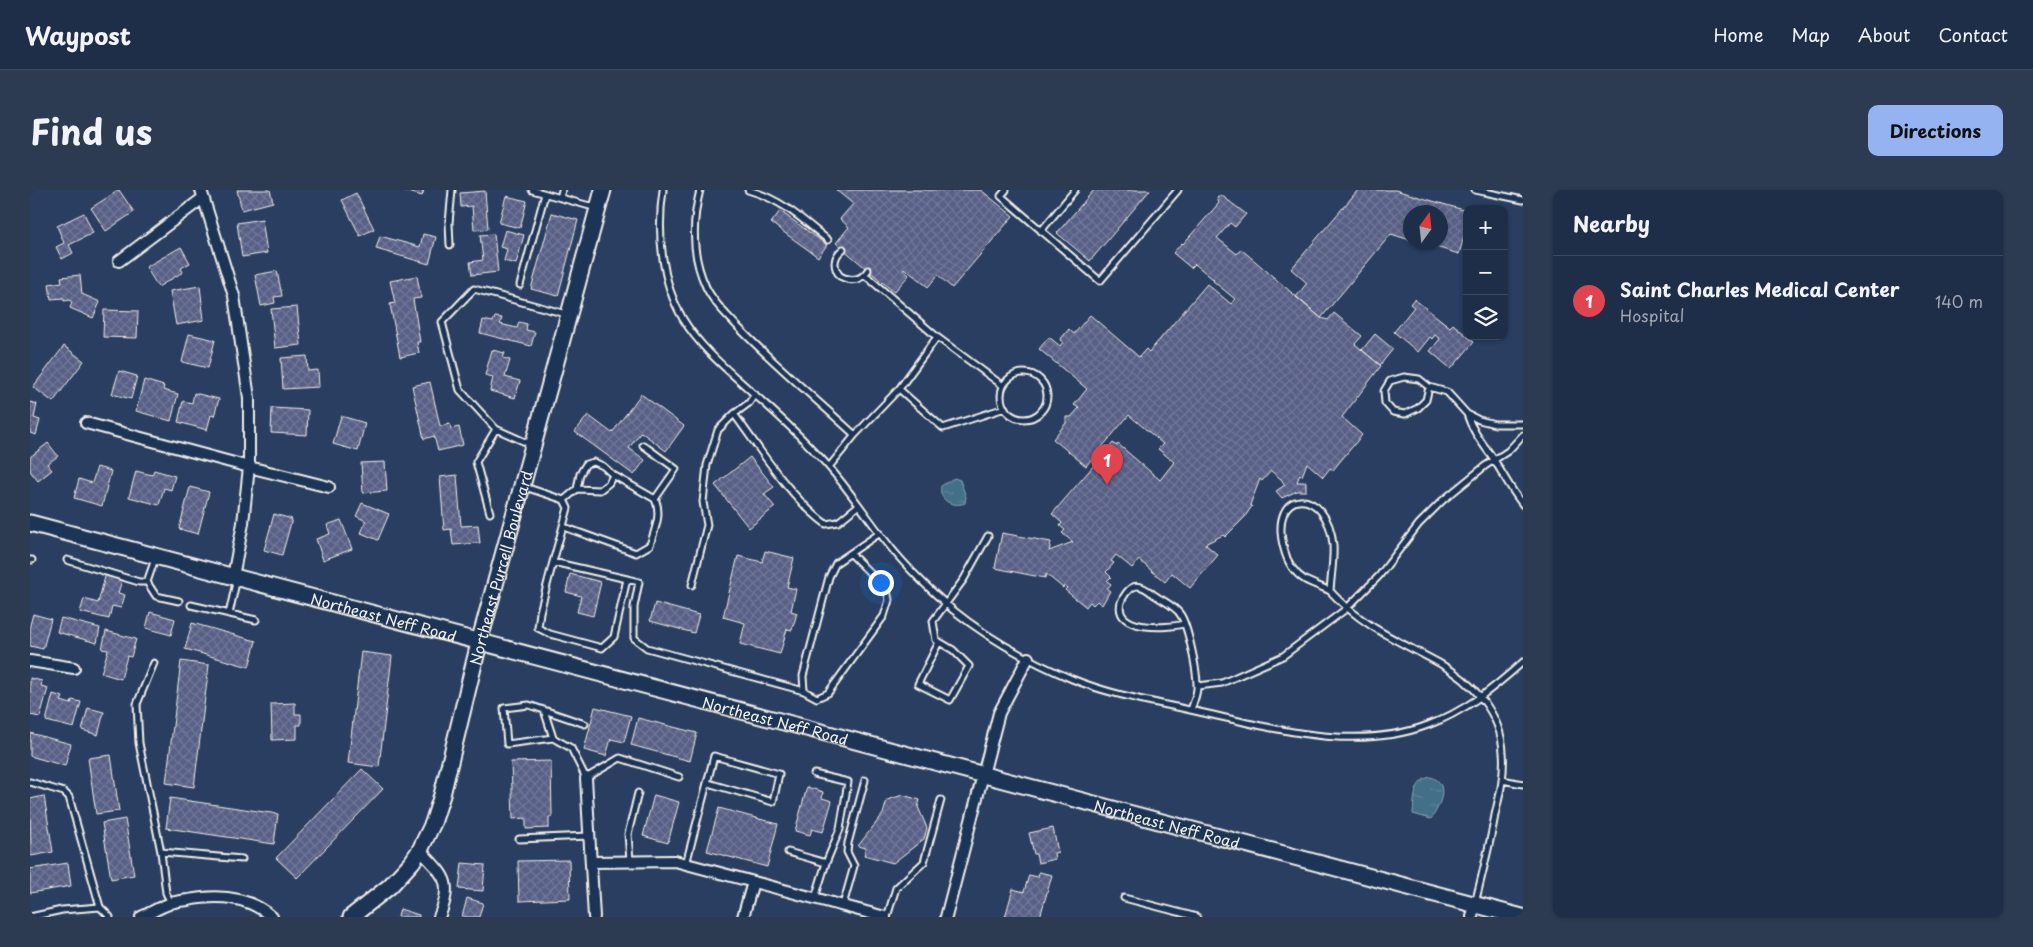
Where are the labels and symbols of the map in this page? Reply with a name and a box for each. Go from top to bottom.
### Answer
north arrow [1403,205,1448,250]
pin: 1 [1091,444,1123,485]
street label: Northeast Purcell Boulevard [463,467,537,667]
your location [868,570,894,596]
street label: Northeast Neff Road [308,586,459,647]
street label: Northeast Neff Road [700,690,851,750]
street label: Northeast Neff Road [1092,793,1242,854]

